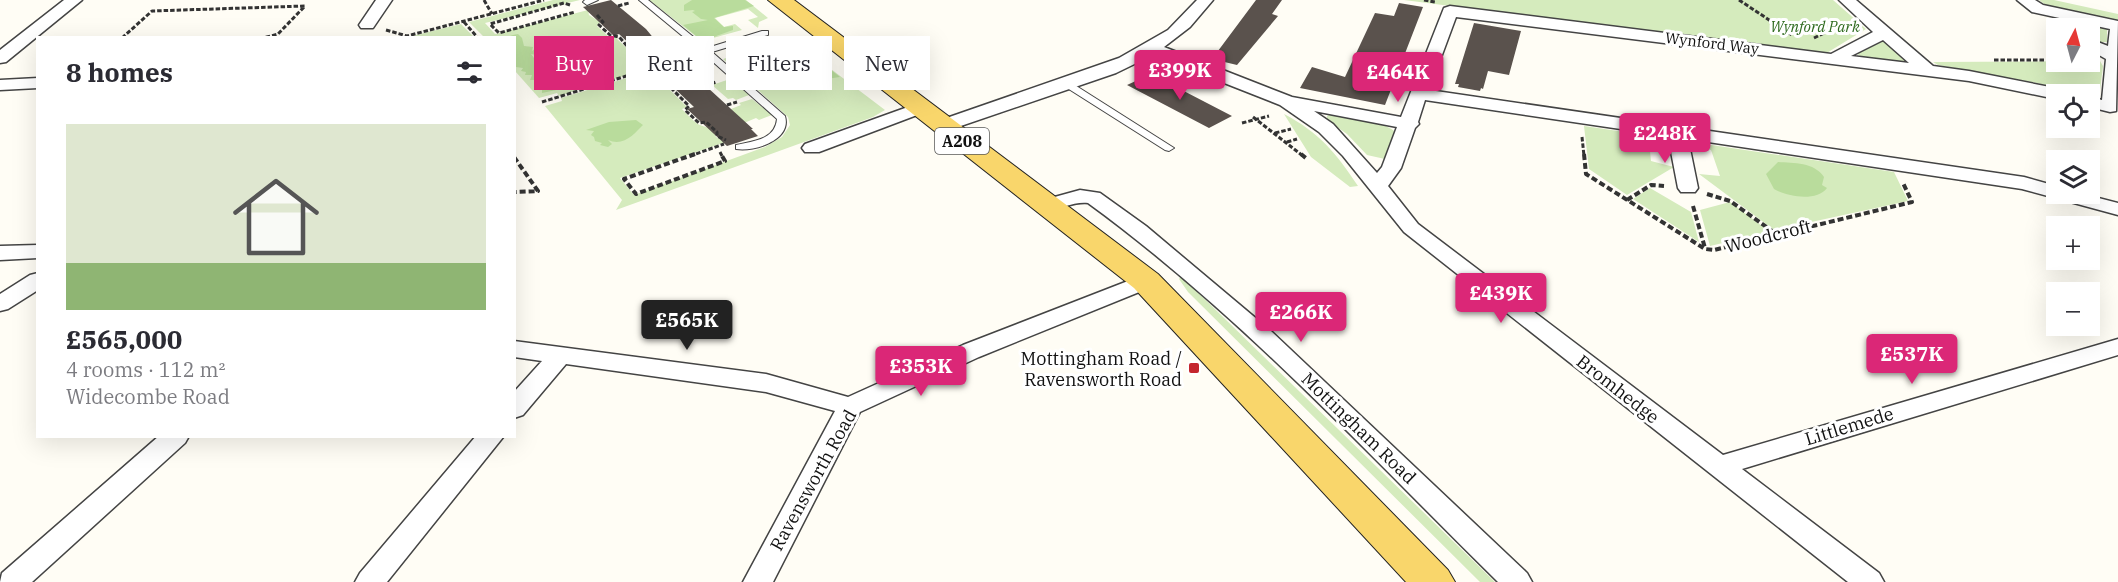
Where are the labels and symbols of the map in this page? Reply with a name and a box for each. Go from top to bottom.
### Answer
park label: Wynford Park [1770,17,1860,36]
north arrow [2046,18,2100,72]
street label: Wynford Way [1664,28,1760,58]
pin: £399K [1138,50,1222,101]
pin: £464K [1356,52,1440,103]
pin: £248K [1623,113,1707,164]
road number: A208 [935,128,989,154]
street label: Woodcroft [1723,214,1813,258]
pin: £439K [1459,273,1543,324]
pin: £266K [1259,292,1343,343]
pin: £565K [645,300,729,351]
pin: £537K [1870,334,1954,385]
pin: £353K [879,346,963,397]
place label: Mottingham Road / Ravensworth Road [1021,347,1182,391]
street label: Bromhedge [1572,350,1664,428]
marker: Mottingham Road / Ravensworth Road [1187,361,1201,375]
street label: Mottingham Road [1297,367,1421,489]
street label: Littlemede [1802,402,1896,450]
street label: Ravensworth Road [765,405,861,555]

